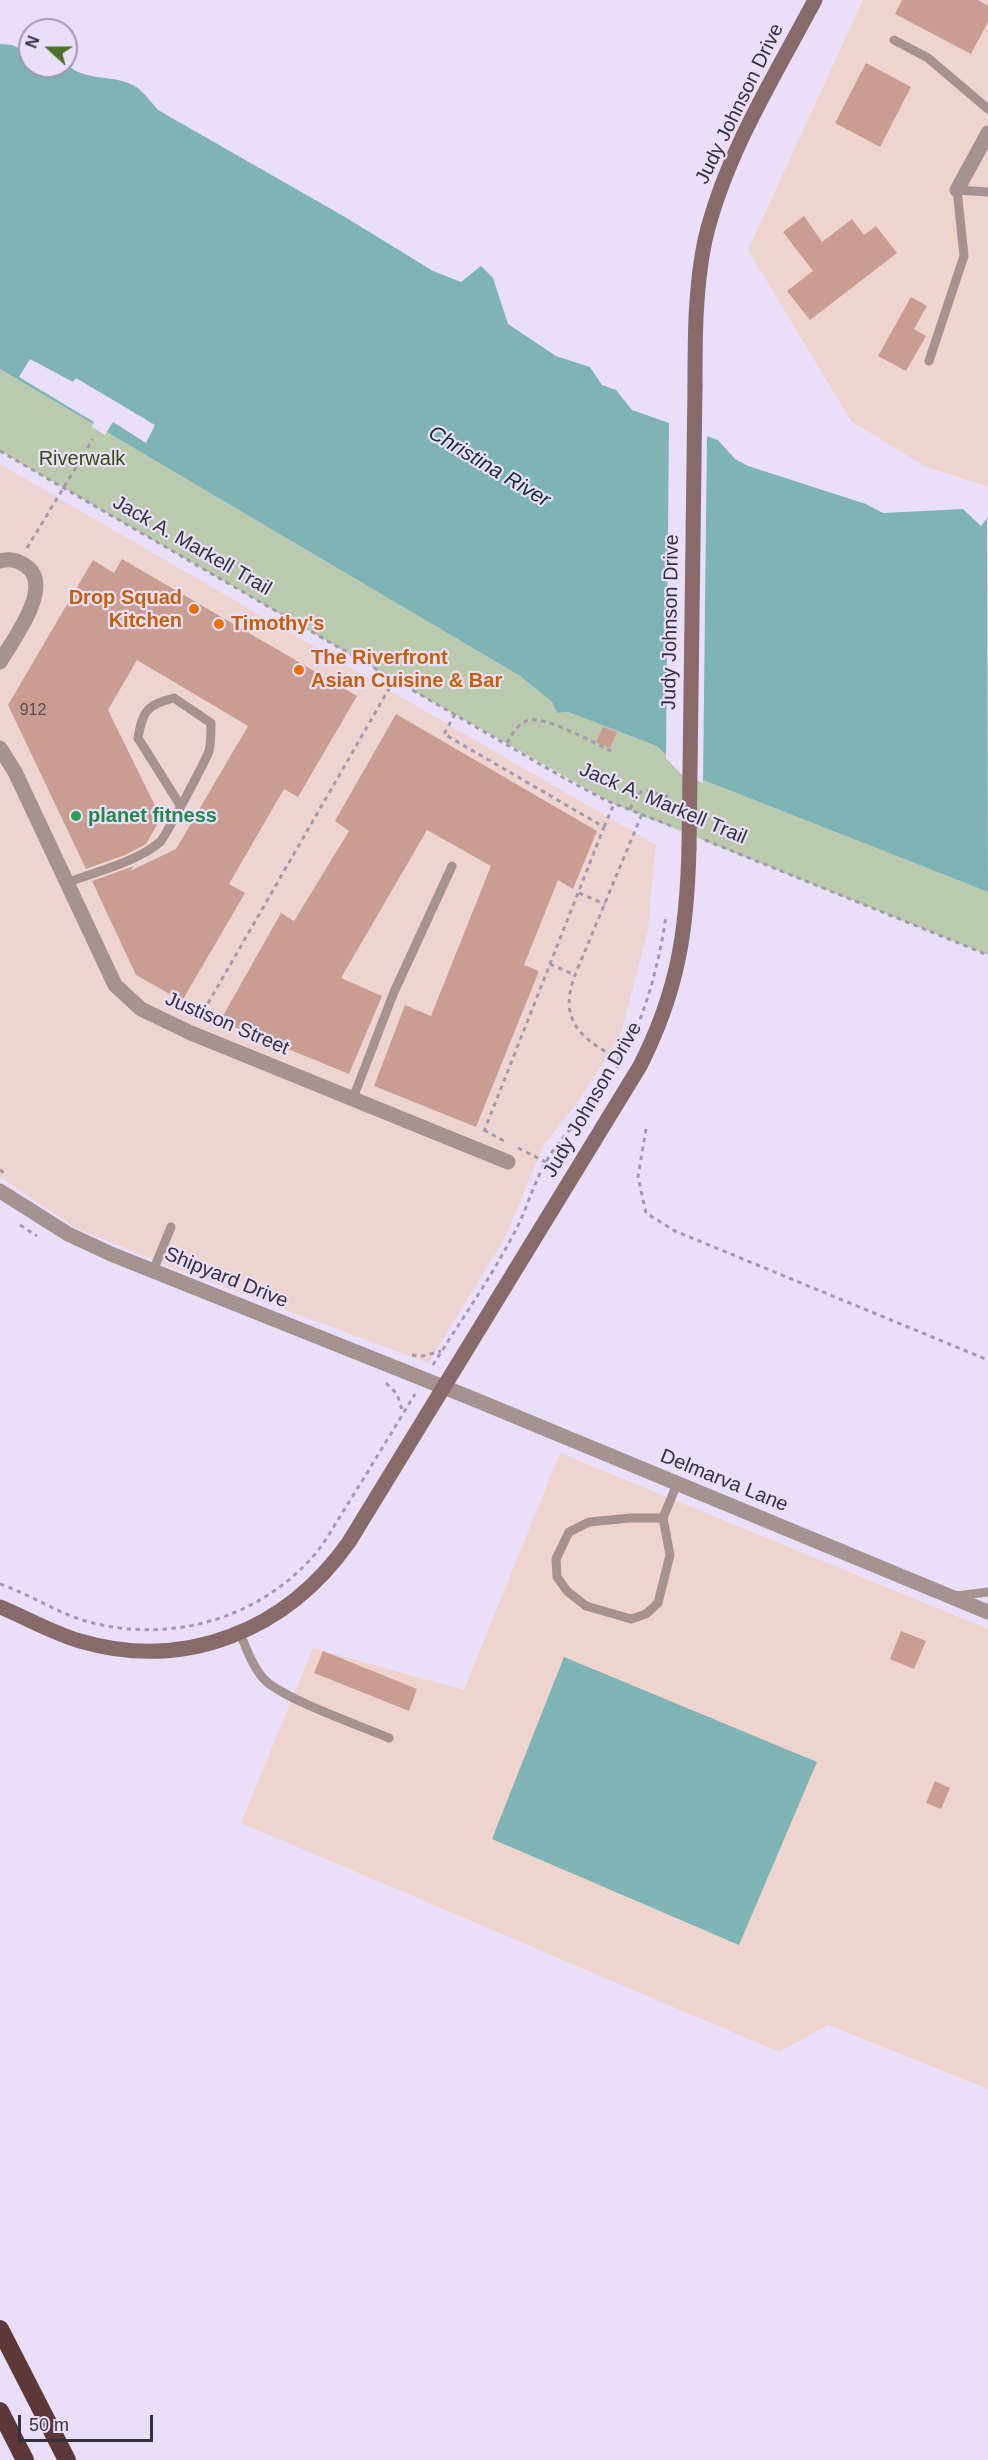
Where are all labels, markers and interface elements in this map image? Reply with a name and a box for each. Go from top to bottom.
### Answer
north arrow [18,18,78,78]
street label: Judy Johnson Drive [691,20,789,188]
text: N [23,34,43,51]
water label: Christina River [423,421,555,513]
park label: Riverwalk [39,447,125,471]
street label: Jack A. Markell Trail [108,491,276,601]
street label: Judy Johnson Drive [657,534,685,710]
place label: Drop Squad Kitchen [69,586,182,633]
marker: Drop Squad Kitchen [187,602,201,616]
place label: Timothy's [231,612,324,636]
marker: Timothy's [212,617,226,631]
place label: The Riverfront Asian Cuisine & Bar [311,646,502,693]
marker: The Riverfront Asian Cuisine & Bar [292,663,306,677]
house number: 912 [20,701,46,721]
street label: Jack A. Markell Trail [576,758,750,850]
place label: planet fitness [88,804,217,828]
marker: planet fitness [69,809,83,823]
street label: Justison Street [161,987,293,1061]
street label: Judy Johnson Drive [539,1018,647,1182]
street label: Shipyard Drive [161,1242,291,1314]
street label: Delmarva Lane [657,1444,791,1518]
scale bar [21,2403,156,2441]
text: 50 m [29,2415,69,2435]

